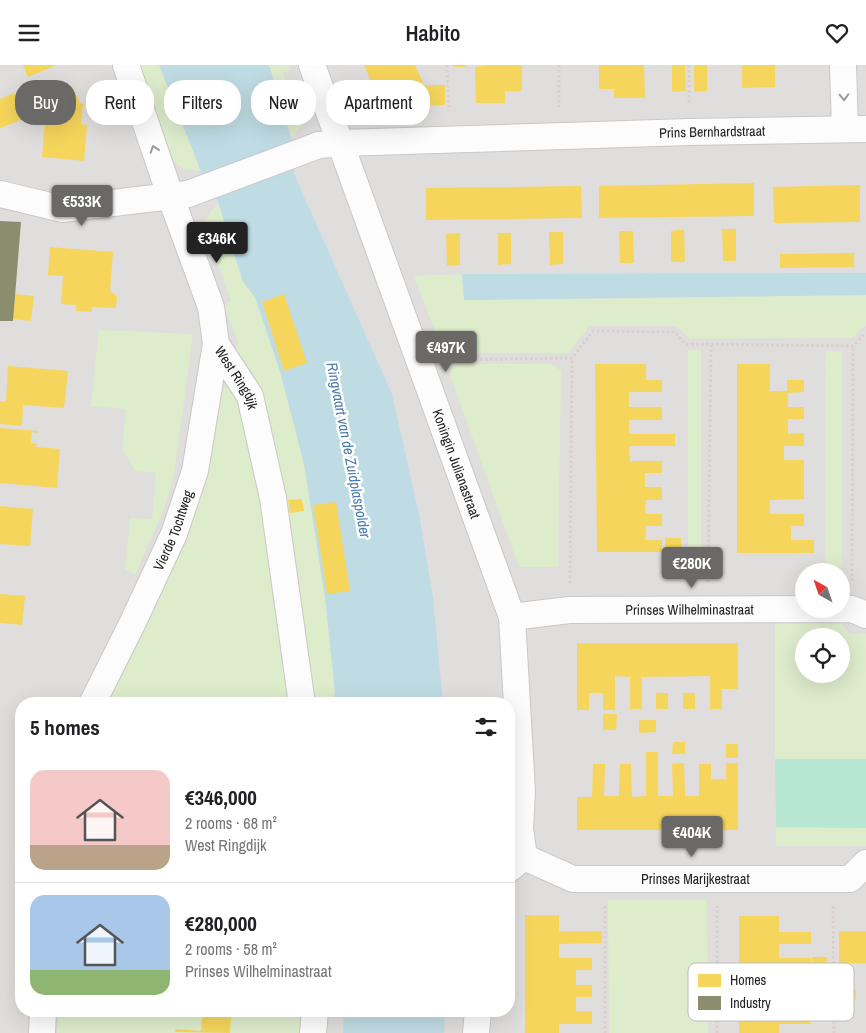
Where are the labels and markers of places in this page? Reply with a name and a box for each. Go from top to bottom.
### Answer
pin: €533K [47,185,117,227]
pin: €346K [182,221,252,264]
pin: €497K [411,331,481,373]
pin: €280K [657,547,727,589]
pin: €404K [657,815,727,858]

